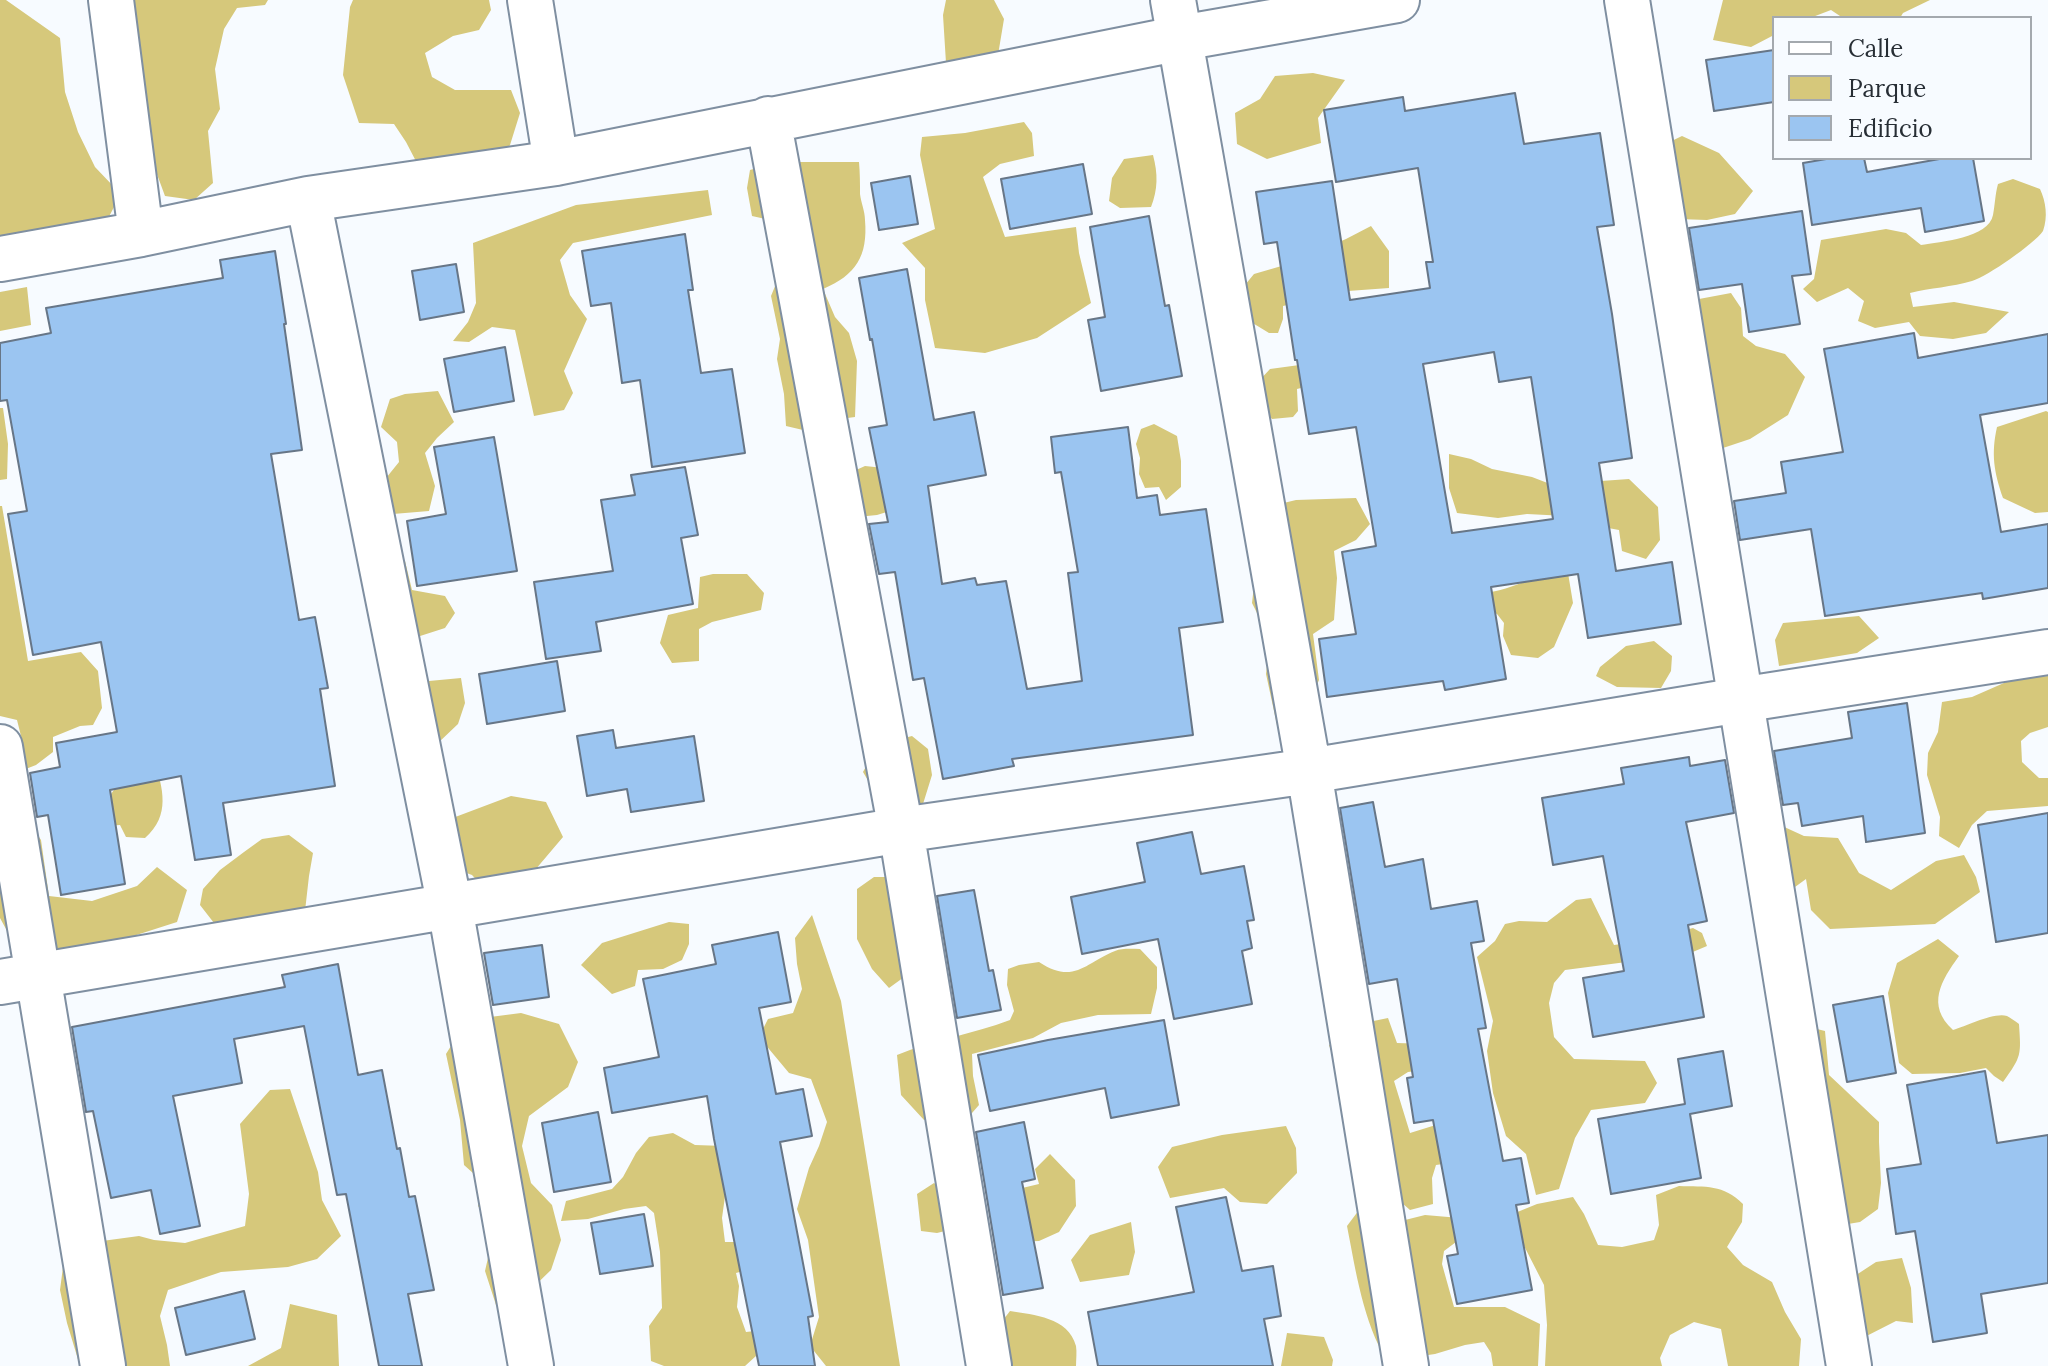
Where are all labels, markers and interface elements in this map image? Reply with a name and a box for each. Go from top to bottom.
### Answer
legend [1772,16,2032,160]
text: Calle [1848,33,1903,64]
text: Parque [1848,73,1926,104]
text: Edificio [1848,113,1933,144]

